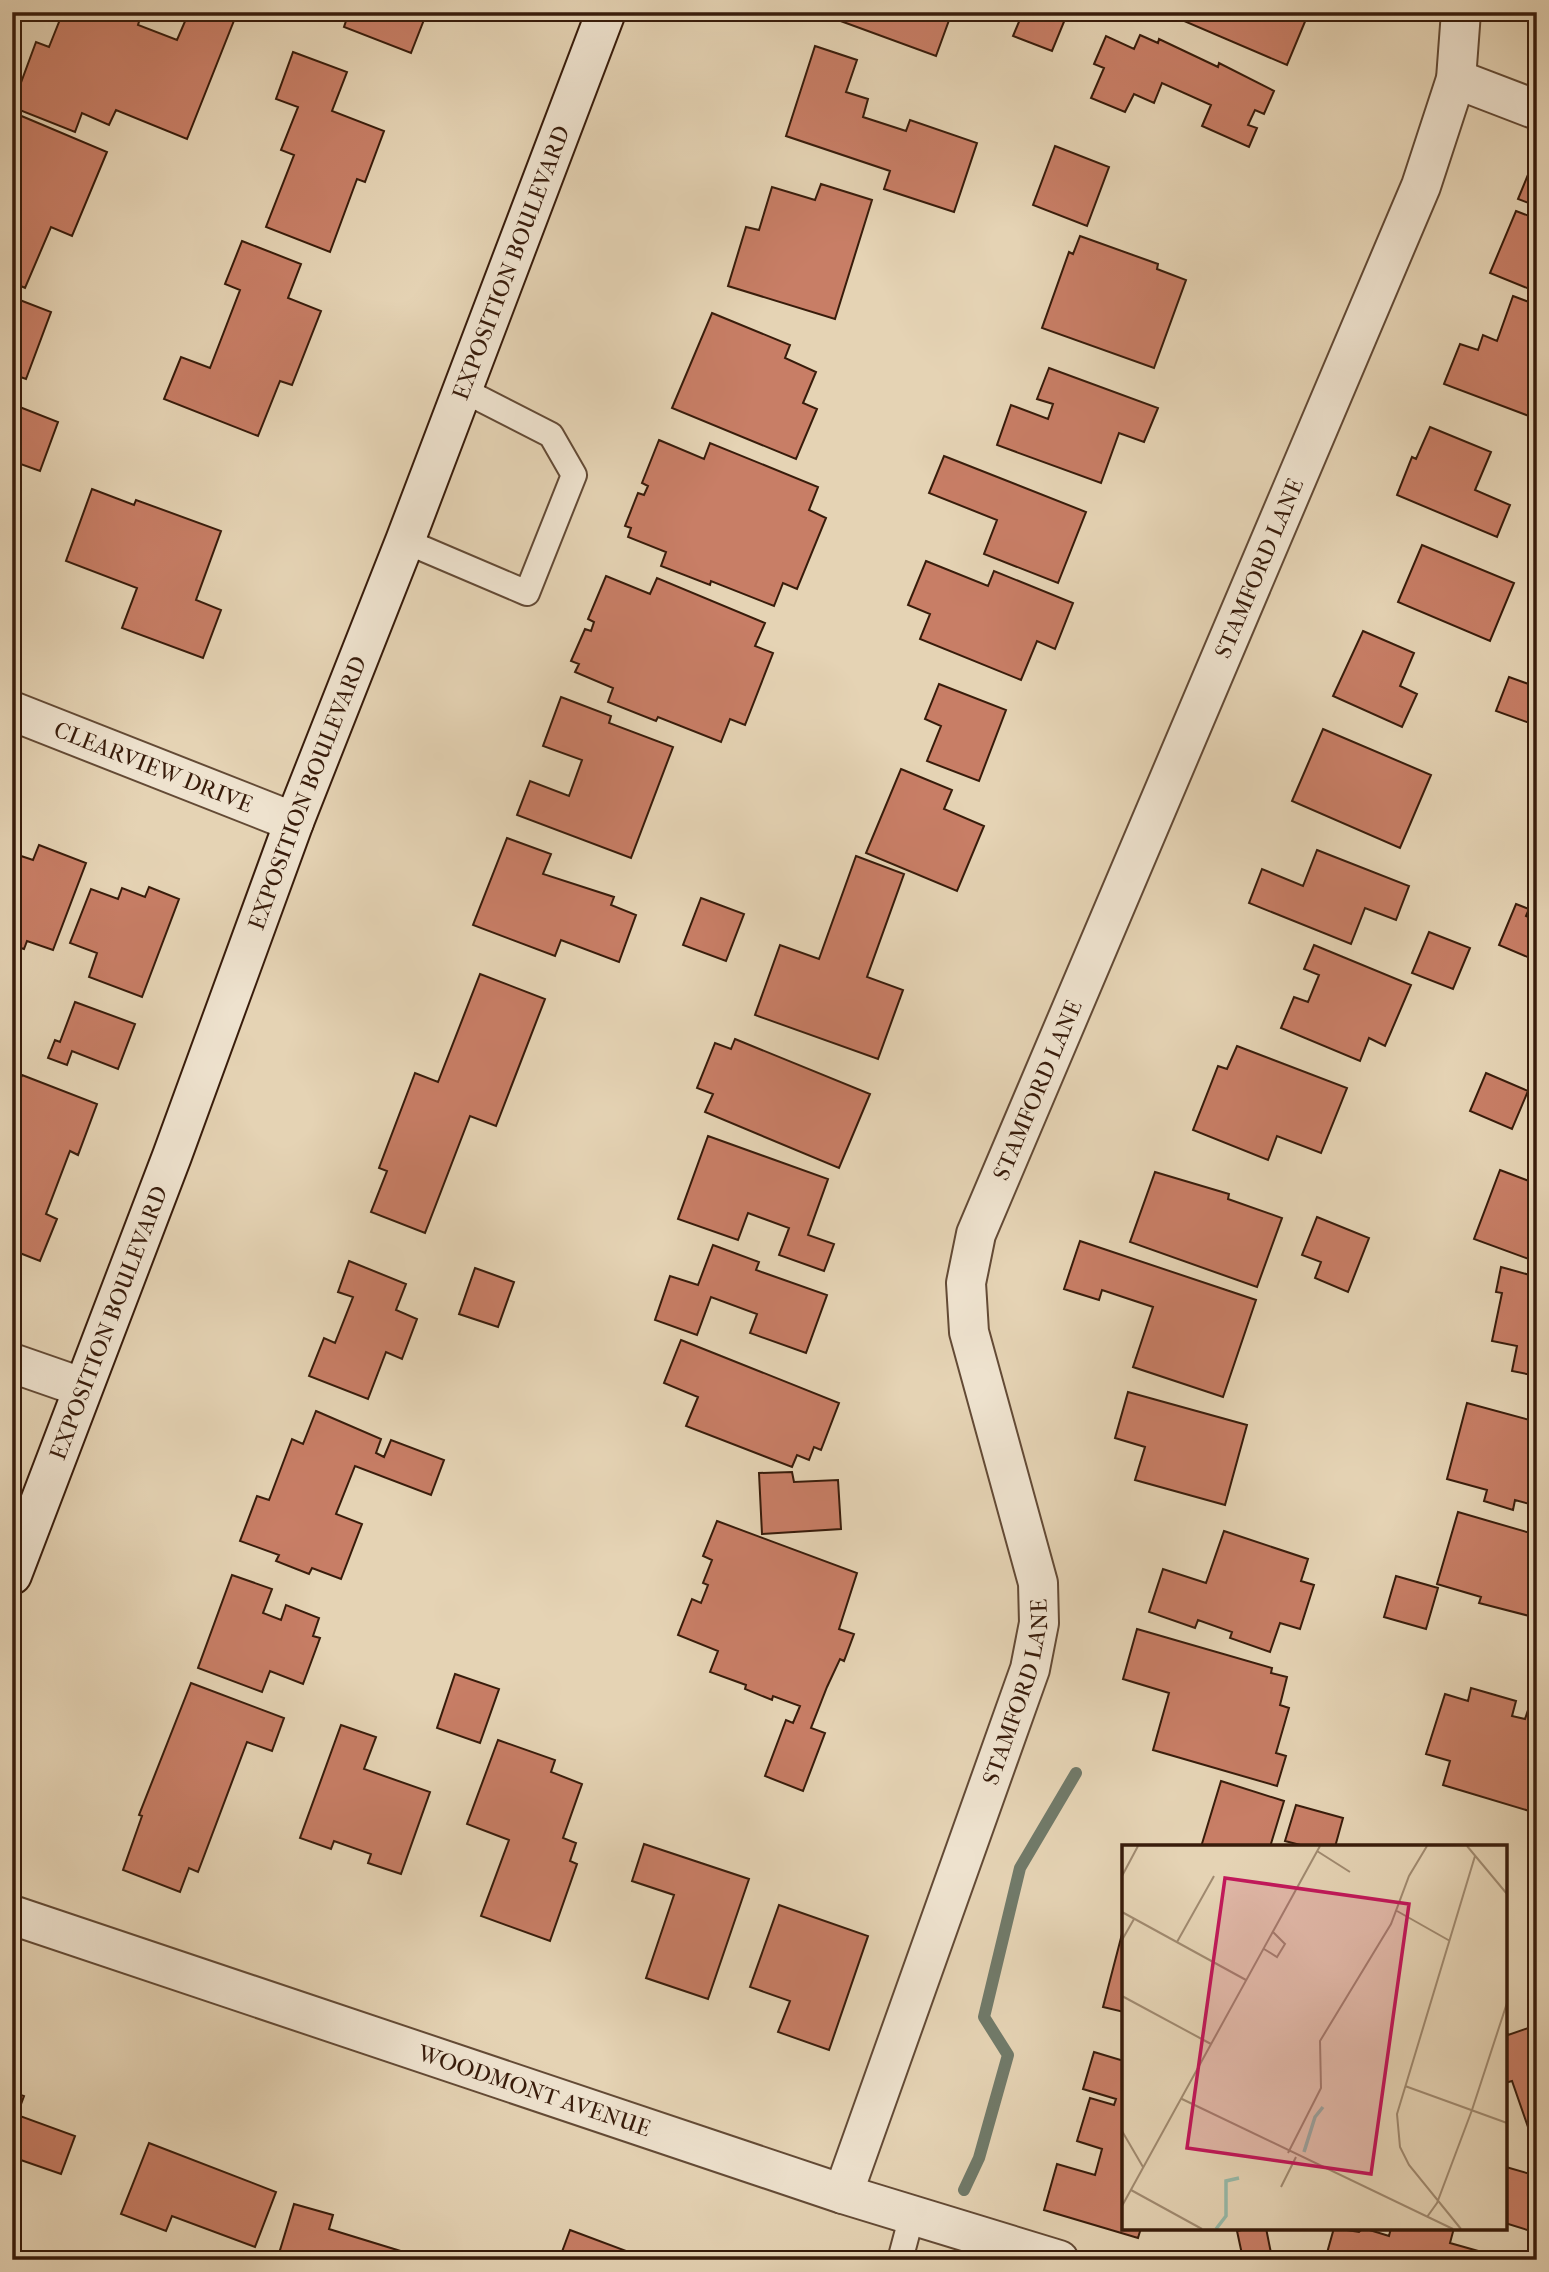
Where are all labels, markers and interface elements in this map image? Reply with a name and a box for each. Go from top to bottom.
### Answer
street label: EXPOSITION BOULEVARD [446,122,575,403]
street label: STAMFORD LANE [1209,474,1309,662]
street label: EXPOSITION BOULEVARD [242,652,372,933]
street label: CLEARVIEW DRIVE [50,715,257,818]
street label: STAMFORD LANE [987,996,1087,1184]
street label: EXPOSITION BOULEVARD [44,1182,173,1464]
street label: STAMFORD LANE [976,1598,1053,1788]
inset map [1122,1845,1507,2230]
street label: WOODMONT AVENUE [413,2038,654,2142]

